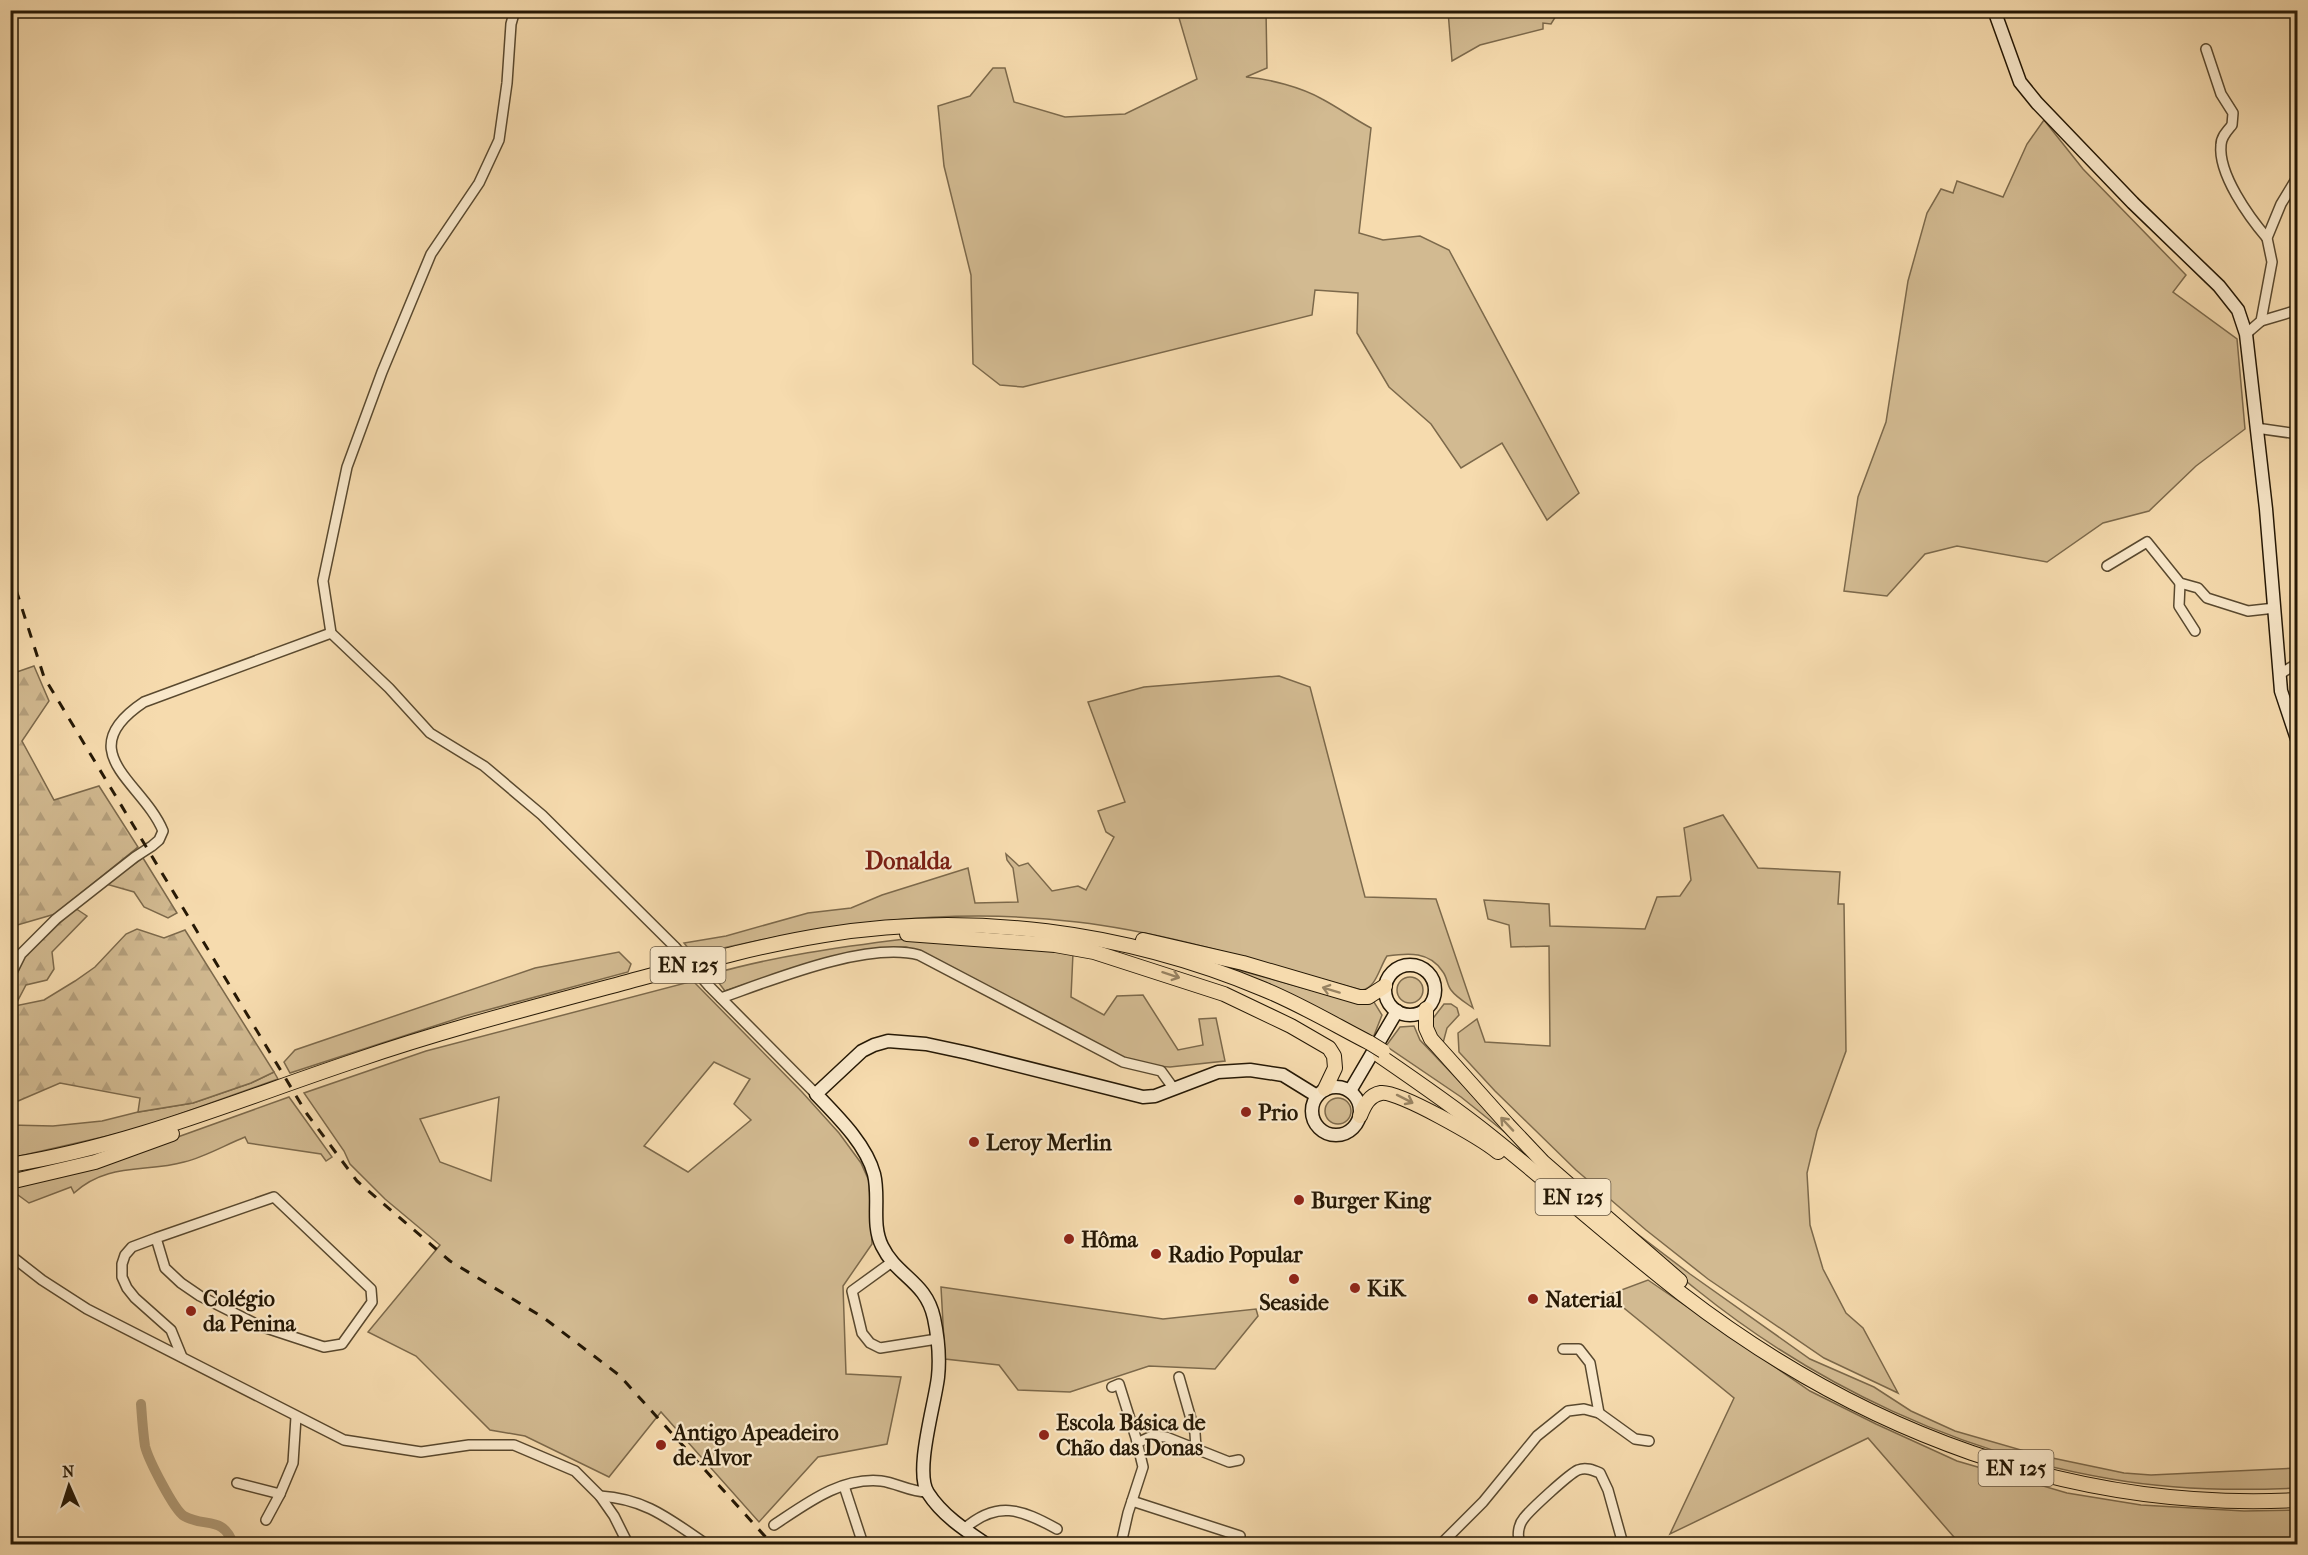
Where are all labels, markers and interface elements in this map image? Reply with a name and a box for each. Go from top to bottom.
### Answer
district label: Donalda [865,847,952,875]
road number: EN 125 [650,947,726,983]
one-way arrow [1161,971,1180,982]
one-way arrow [1322,984,1341,995]
one-way arrow [1395,1094,1413,1106]
place label: Prio [1258,1100,1298,1126]
marker: Prio [1239,1105,1253,1119]
one-way arrow [1500,1117,1514,1132]
place label: Leroy Merlin [986,1130,1112,1156]
marker: Leroy Merlin [967,1135,981,1149]
road number: EN 125 [1536,1179,1610,1215]
place label: Burger King [1311,1188,1432,1214]
marker: Burger King [1292,1193,1306,1207]
place label: Hôma [1081,1227,1138,1253]
marker: Hôma [1062,1232,1076,1246]
place label: Radio Popular [1168,1242,1303,1268]
marker: Radio Popular [1149,1247,1163,1261]
marker: Seaside [1287,1272,1301,1286]
place label: KiK [1367,1276,1407,1302]
marker: KiK [1348,1281,1362,1295]
place label: Colégio da Penina [203,1286,297,1337]
place label: Naterial [1545,1287,1623,1313]
place label: Seaside [1259,1290,1329,1316]
marker: Naterial [1526,1292,1540,1306]
marker: Colégio da Penina [184,1304,198,1318]
place label: Escola Básica de Chão das Donas [1056,1410,1206,1461]
place label: Antigo Apeadeiro de Alvor [671,1420,839,1471]
marker: Escola Básica de Chão das Donas [1037,1428,1051,1442]
marker: Antigo Apeadeiro de Alvor [654,1438,668,1452]
road number: EN 125 [1978,1450,2054,1486]
north arrow [39,1456,99,1516]
text: N [62,1462,76,1481]

